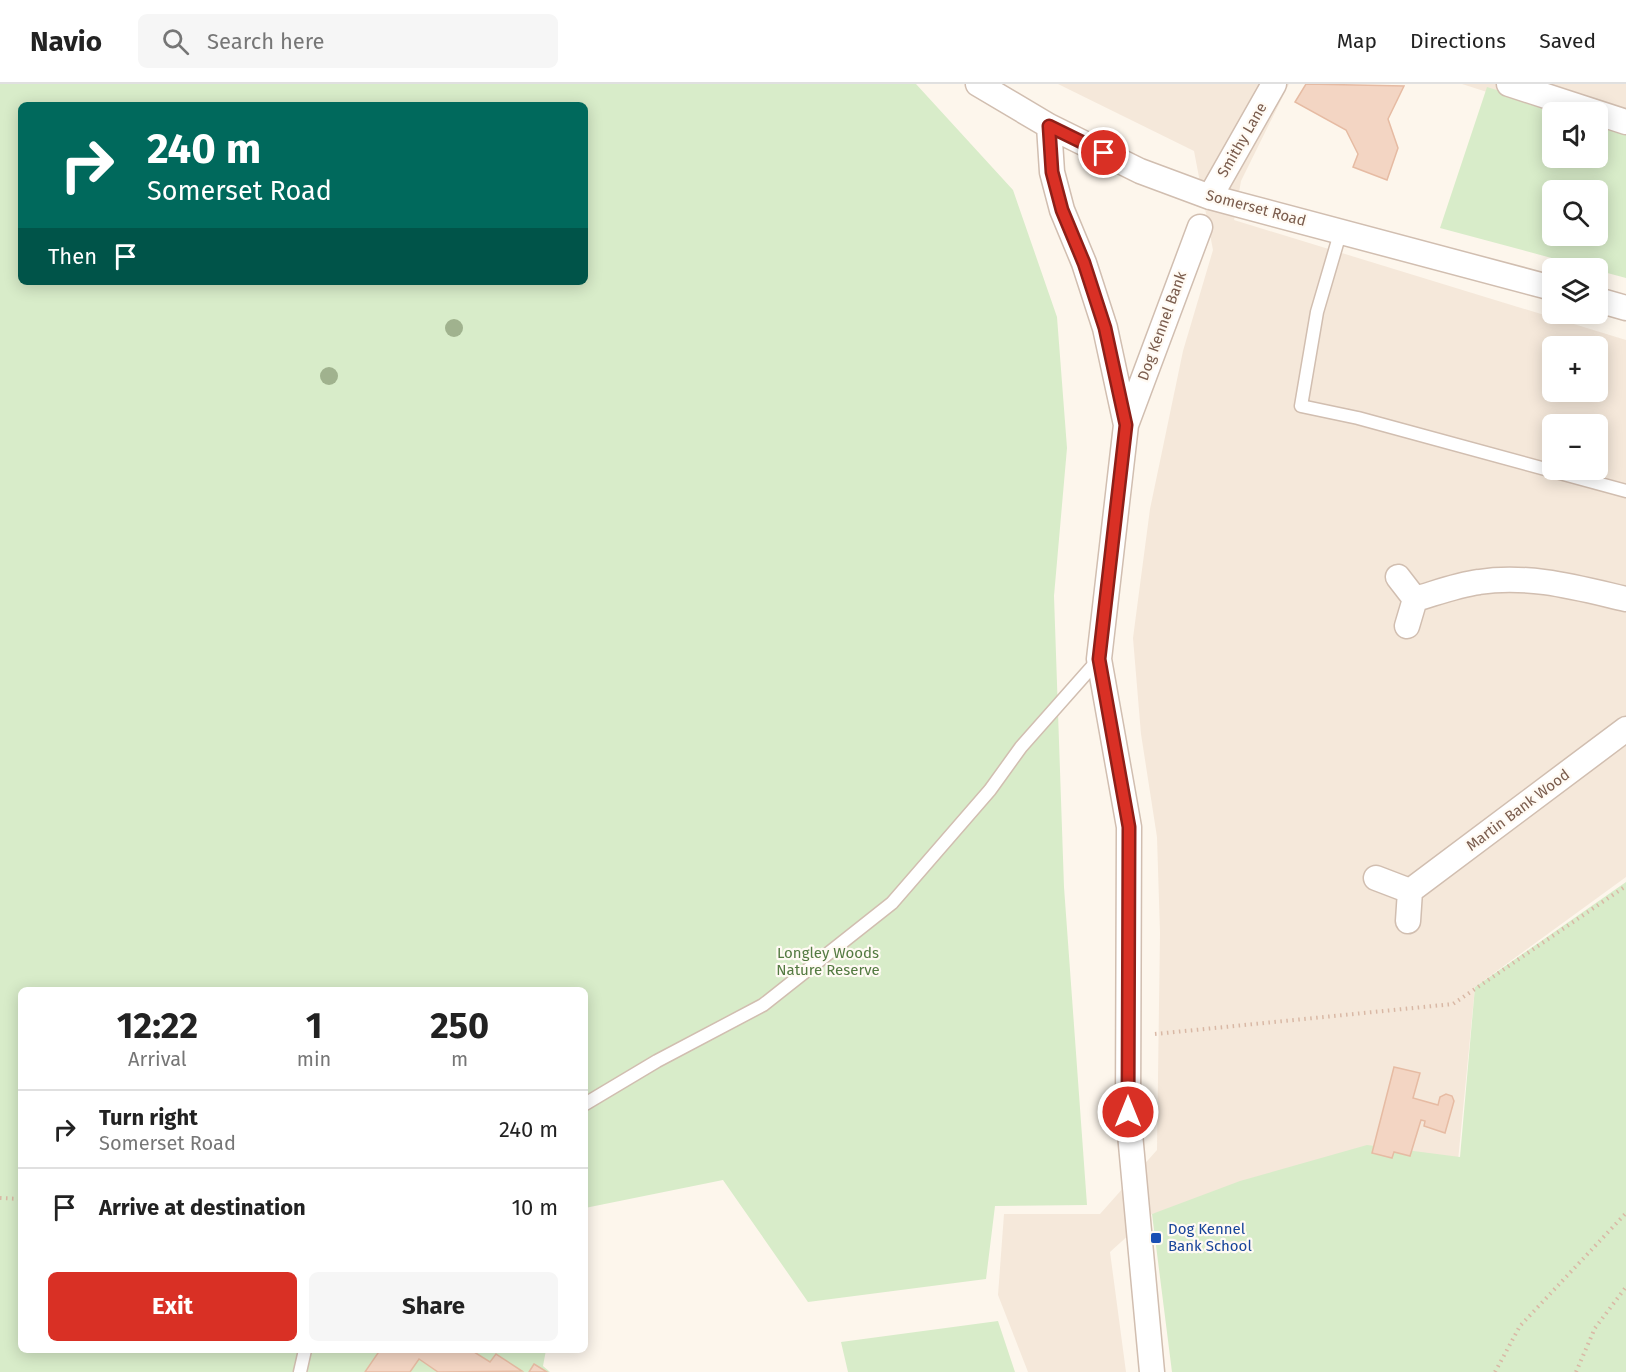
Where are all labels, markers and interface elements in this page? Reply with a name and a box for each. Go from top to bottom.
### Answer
search box [138,14,558,68]
text: Navio [30,25,102,58]
icon: search [159,25,192,58]
text: Search here [207,28,325,55]
text: Map [1337,28,1377,54]
text: Directions [1410,28,1506,54]
text: Saved [1539,28,1596,54]
street label: Smithy Lane [1213,99,1271,181]
map controls [1542,102,1608,480]
button: sound [1542,102,1608,168]
text: 240 m [147,124,261,174]
icon: right [48,126,126,204]
pin [1078,127,1129,178]
icon: arrive [1087,136,1120,169]
text: Somerset Road [147,175,332,207]
button: search [1542,180,1608,246]
street label: Somerset Road [1204,186,1308,230]
icon: arrive [109,240,142,273]
text: Then [48,243,97,270]
button: layers [1542,258,1608,324]
street label: Dog Kennel Bank [1134,269,1190,383]
button: + [1542,336,1608,402]
button: − [1542,414,1608,480]
street label: Martin Bank Wood [1463,765,1573,855]
park label: Longley Woods Nature Reserve [776,944,880,979]
text: 12:22 [117,1004,198,1048]
text: 1 [306,1004,322,1048]
text: 250 [430,1004,489,1048]
text: Arrival [128,1047,187,1071]
text: min [297,1047,331,1071]
text: m [451,1047,468,1071]
position arrow [1096,1080,1160,1144]
text: Turn right [99,1104,198,1131]
icon: right [48,1113,81,1146]
text: 240 m [499,1116,558,1143]
text: Somerset Road [99,1131,236,1155]
icon: arrive [48,1191,81,1224]
text: Arrive at destination [99,1194,306,1221]
text: 10 m [512,1194,558,1221]
place label: Dog Kennel Bank School [1168,1220,1252,1255]
marker: Dog Kennel Bank School [1149,1231,1163,1245]
button: Exit [48,1272,297,1341]
button: Share [309,1272,558,1341]

